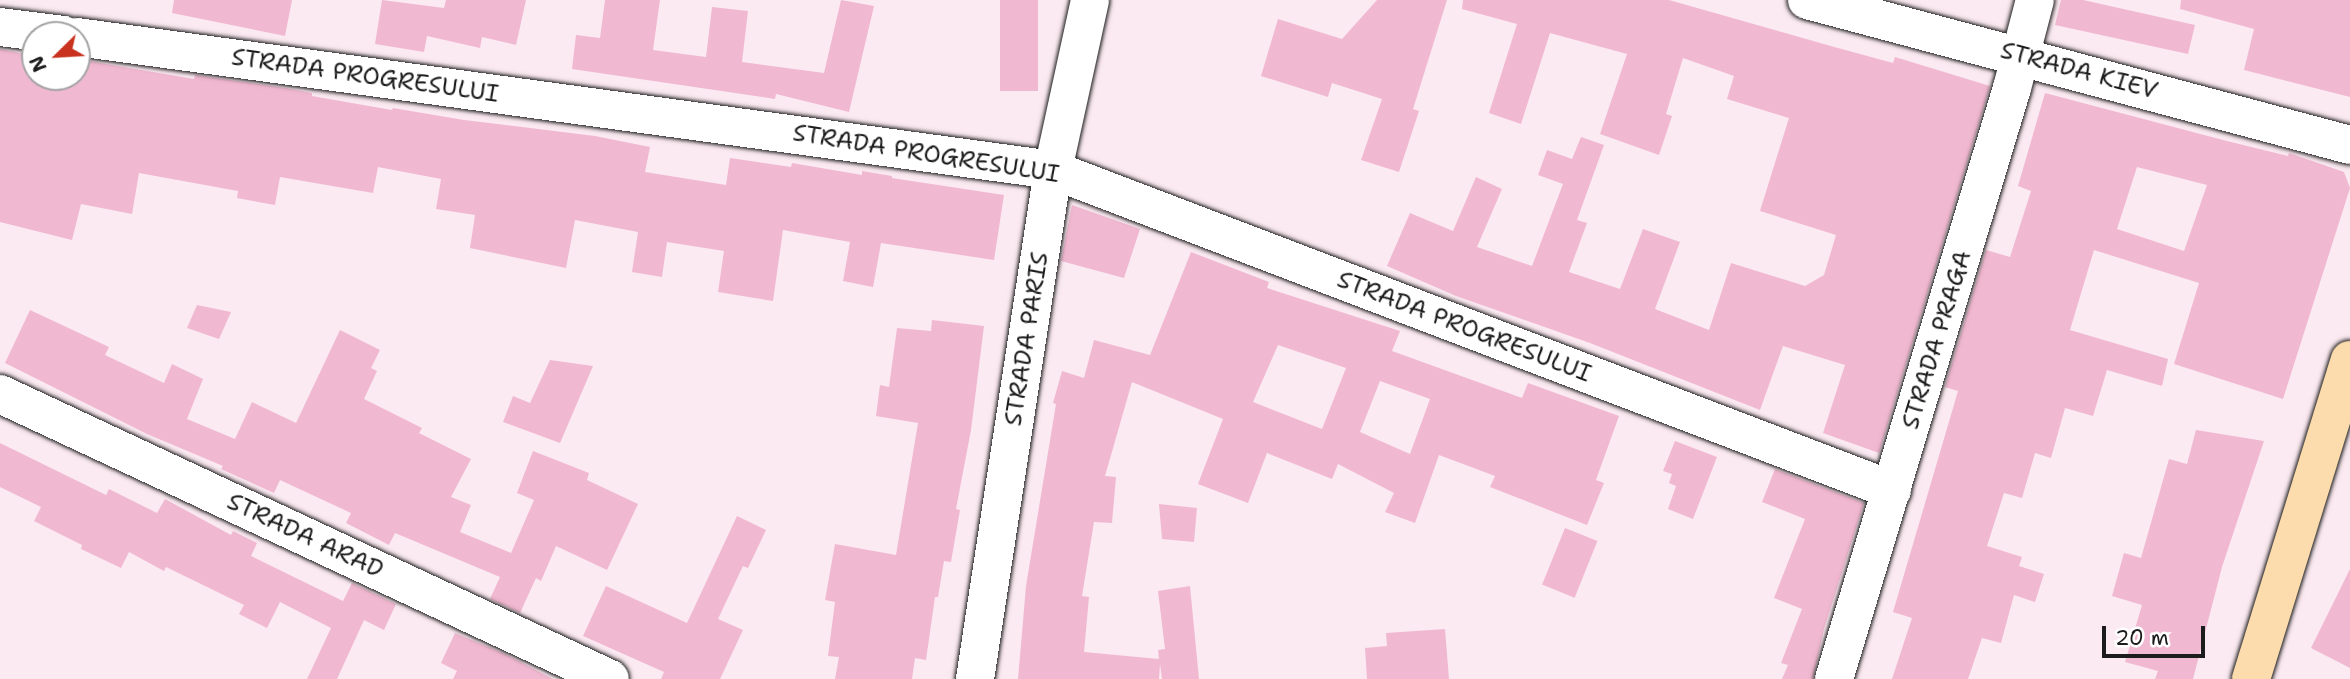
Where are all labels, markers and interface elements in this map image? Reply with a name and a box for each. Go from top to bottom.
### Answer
north arrow [21,21,91,91]
street label: STRADA KIEV [1997,36,2161,106]
street label: STRADA PROGRESULUI [230,43,500,109]
text: N [24,52,53,76]
street label: STRADA PROGRESULUI [791,119,1061,189]
street label: STRADA PRAGA [1896,247,1978,433]
street label: STRADA PARIS [999,250,1055,428]
street label: STRADA PROGRESULUI [1333,265,1595,389]
street label: STRADA ARAD [222,487,388,585]
scale bar [2105,612,2208,656]
text: 20 m [2115,624,2169,652]

